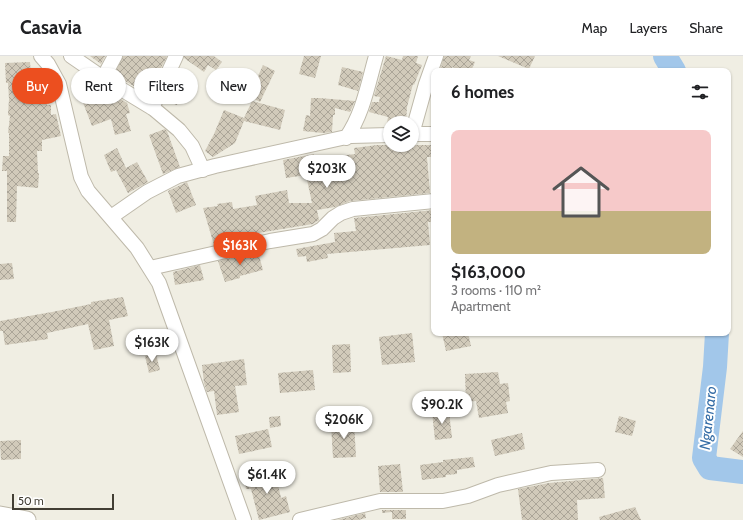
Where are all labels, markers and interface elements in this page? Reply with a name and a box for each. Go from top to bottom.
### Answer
text: Casavia [20,16,82,39]
text: Map [582,19,607,37]
text: Layers [629,19,667,37]
text: Share [689,19,723,37]
chip: Buy [12,68,63,104]
chip: Rent [71,68,126,104]
chip: Filters [134,68,198,104]
chip: New [206,68,261,104]
icon: filters [689,81,711,103]
text: 6 homes [451,82,514,102]
map controls [383,116,419,152]
button: layers [383,116,419,152]
pin: $203K [299,155,355,189]
icon: home [545,156,617,228]
text: $203K [308,160,346,176]
pin: $163K [212,232,268,266]
text: $163K [223,237,257,253]
text: $163,000 [451,262,526,282]
text: 3 rooms · 110 m² [451,282,541,298]
text: Apartment [451,298,511,314]
pin: $163K [124,329,180,363]
text: $163K [135,334,169,350]
water label: Ngarenaro [696,385,720,451]
pin: $90.2K [409,391,475,425]
text: $90.2K [421,396,463,412]
pin: $206K [316,406,372,440]
text: $206K [324,411,364,427]
pin: $61.4K [234,461,300,495]
text: $61.4K [248,466,286,482]
scale bar [12,492,114,511]
text: 50 m [18,494,44,508]

